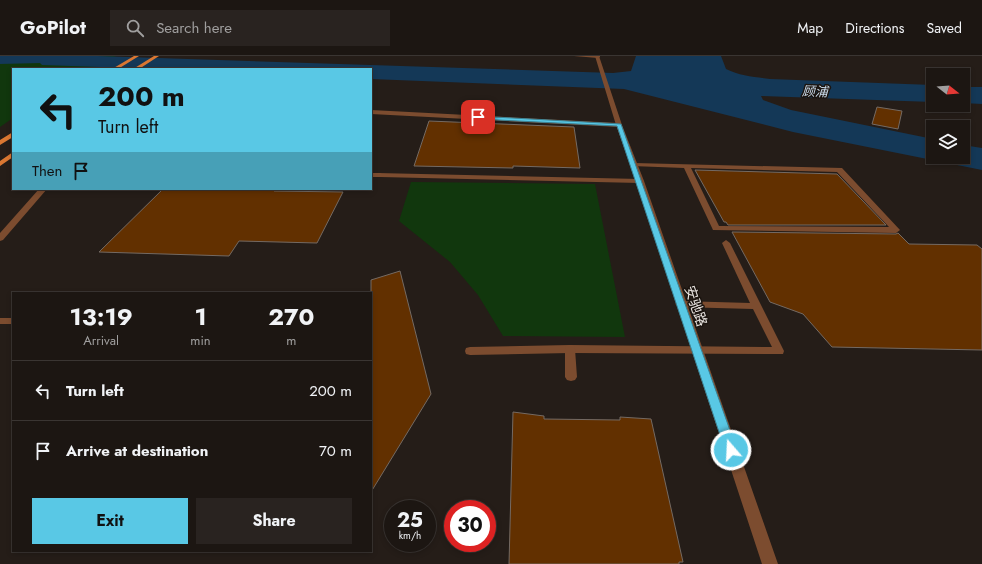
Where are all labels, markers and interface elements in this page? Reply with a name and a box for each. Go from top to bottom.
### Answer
search box [110,10,390,46]
text: GoPilot [20,14,86,41]
icon: search [124,17,146,39]
text: Search here [156,17,232,39]
text: Map [797,18,823,38]
text: Directions [845,18,905,38]
text: Saved [927,18,962,38]
north arrow [926,68,970,112]
map controls [926,68,970,164]
text: 200 m [98,76,185,117]
water label: 顾浦 [802,82,830,102]
icon: left [32,84,84,136]
pin [461,100,495,134]
icon: arrive [467,106,489,128]
text: Turn left [98,114,158,140]
button: layers [926,120,970,164]
text: Then [32,160,62,182]
icon: arrive [70,160,92,182]
street label: 安驰路 [680,283,712,329]
text: 13:19 [70,299,133,334]
text: 1 [194,299,207,334]
text: 270 [268,299,314,334]
text: Arrival [83,331,119,350]
text: min [190,331,211,350]
text: m [286,331,296,350]
icon: left [32,380,54,402]
text: Turn left [66,380,124,402]
text: 200 m [309,380,352,402]
position arrow [710,429,752,471]
icon: arrive [32,440,54,462]
text: Arrive at destination [66,440,208,462]
text: 70 m [319,440,352,462]
button: Exit [32,498,188,544]
button: Share [196,498,352,544]
speed limit sign: 30 [444,500,496,552]
text: 25 [397,506,423,535]
text: km/h [399,528,421,543]

